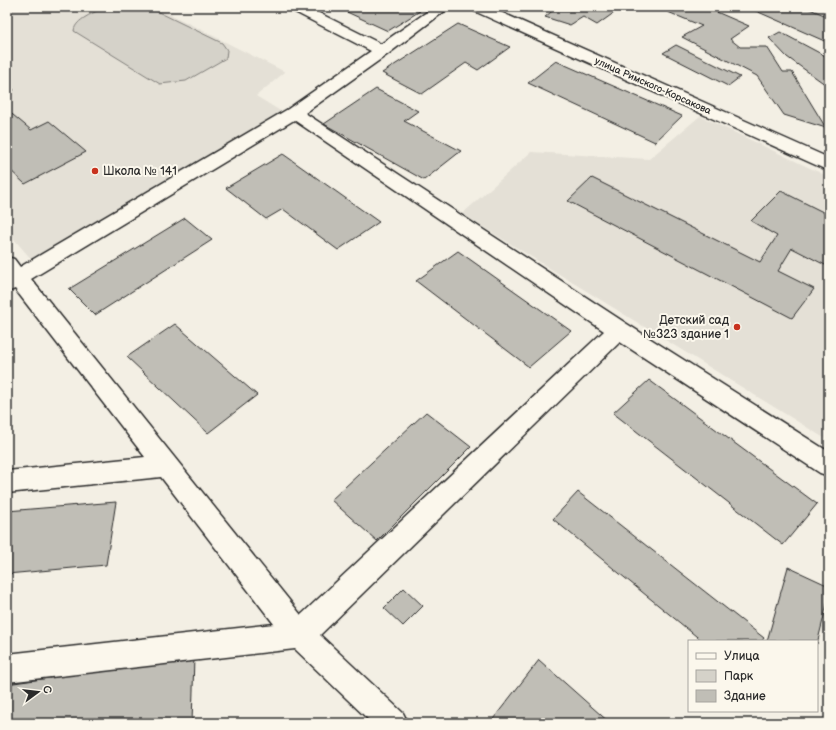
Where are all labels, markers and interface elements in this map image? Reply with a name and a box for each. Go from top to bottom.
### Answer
street label: улица Римского-Корсакова [593,55,713,117]
place label: Школа № 141 [103,164,177,179]
marker: Школа № 141 [90,166,100,176]
place label: Детский сад №323 здание 1 [643,313,730,342]
marker: Детский сад №323 здание 1 [732,322,742,332]
legend [688,640,818,712]
text: Улица [724,649,760,664]
text: Парк [724,669,754,684]
north arrow [18,672,58,712]
text: С [40,684,55,695]
text: Здание [724,689,766,704]

